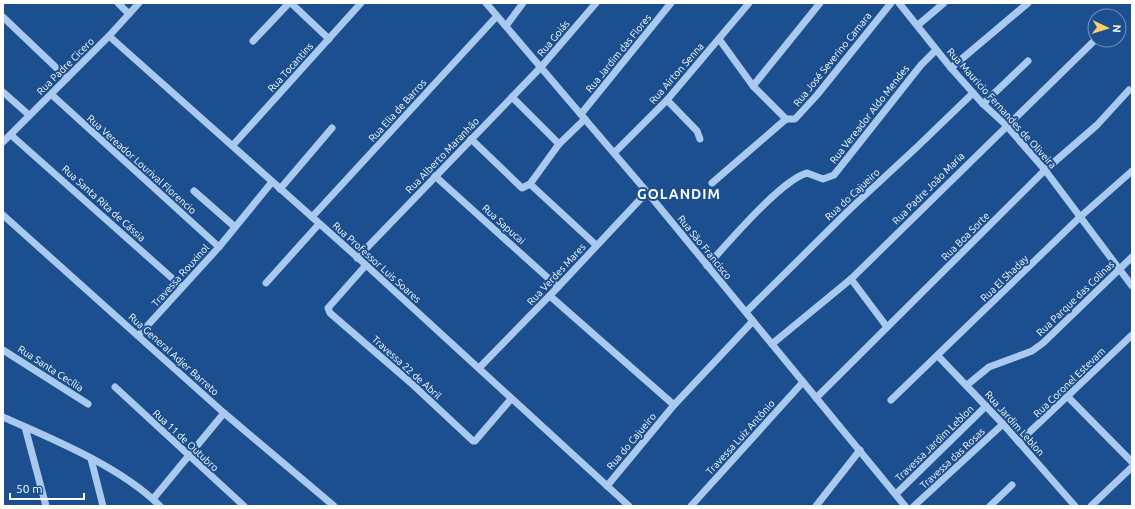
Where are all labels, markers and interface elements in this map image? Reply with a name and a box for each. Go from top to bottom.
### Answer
north arrow [1087,8,1127,48]
street label: Rua José Severino Camara [791,10,874,108]
street label: Rua Jardim das Flores [583,12,653,95]
street label: Rua Goiás [535,18,572,59]
text: N [1111,24,1123,33]
street label: Rua Padre Cicero [35,35,96,97]
street label: Rua Tocantins [265,41,315,94]
street label: Rua Airton Senna [647,41,706,106]
street label: Rua Mauricio Fernandes de Oliveira [945,46,1058,171]
street label: Rua Vereador Aldo Mendes [828,63,911,166]
street label: Rua Elia de Barros [366,77,428,144]
street label: Rua Vereador Lourival Florencio [85,113,198,216]
street label: Rua Alberto Maranhão [403,115,481,195]
street label: Rua Padre João Maria [890,150,967,227]
street label: Rua Santa Rita de Cássia [60,163,147,244]
street label: Rua do Cajueiro [823,166,882,222]
district label: GOLANDIM [637,186,721,202]
street label: Rua Sapucai [480,202,527,246]
street label: Rua Boa Sorte [939,210,992,263]
street label: Rua São Francisco [675,213,734,282]
street label: Rua Professor Luis Soares [330,220,423,305]
street label: Rua Verdes Mares [525,241,588,307]
street label: Travessa Rouxinol [149,242,211,309]
street label: Rua El Shaday [978,253,1031,304]
street label: Rua Parque das Colinas [1034,258,1116,338]
street label: Rua General Adjer Barreto [126,311,221,398]
street label: Travessa 22 de Abril [370,333,444,402]
street label: Rua Santa Cecília [16,343,85,394]
street label: Rua Coronel Estevam [1031,345,1107,419]
street label: Rua Jardim Leblon [983,389,1047,458]
street label: Travessa Luiz Antônio [704,398,777,477]
street label: Travessa Jardim Leblon [893,403,976,484]
street label: Rua 11 de Outubro [151,407,221,474]
street label: Rua do Cajueiro [605,411,658,472]
street label: Travessa das Rosas [918,426,987,491]
scale bar [10,475,84,501]
text: 50 m [16,482,43,495]

